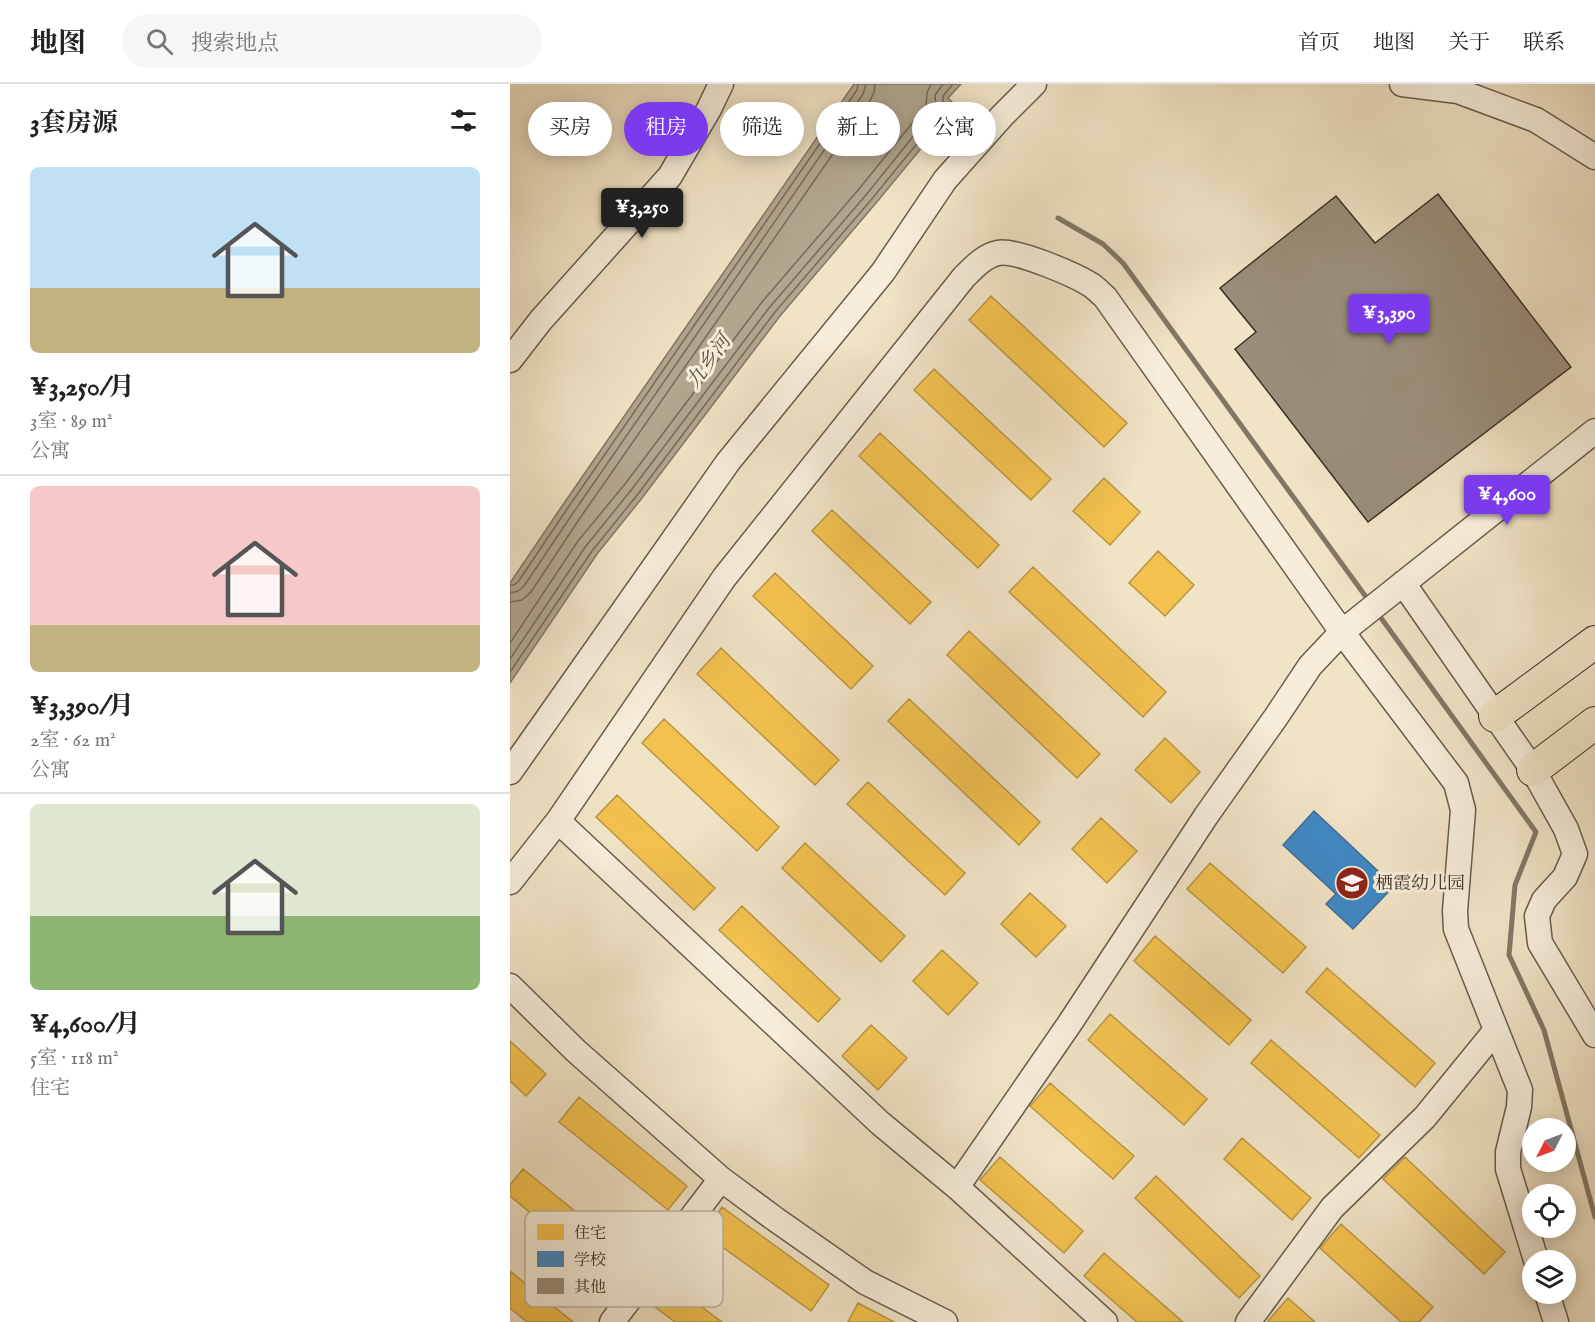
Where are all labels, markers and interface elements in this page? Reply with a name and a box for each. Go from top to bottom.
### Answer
search box [122,14,542,68]
icon: search [143,25,176,58]
text: 地图 [30,27,86,62]
text: 搜索地点 [191,30,279,58]
text: 首页 [1298,30,1340,57]
text: 地图 [1373,30,1415,57]
text: 关于 [1448,30,1490,57]
text: 联系 [1523,30,1565,57]
chip: 买房 [528,102,612,156]
chip: 租房 [624,102,708,156]
chip: 筛选 [720,102,804,156]
chip: 新上 [816,102,900,156]
chip: 公寓 [912,102,996,156]
icon: filters [447,104,480,137]
text: 3套房源 [30,107,118,140]
pin: ¥3,250 [593,188,691,239]
text: ¥3,250 [615,195,669,220]
icon: home [201,206,309,314]
pin: ¥3,390 [1340,294,1438,345]
text: ¥3,390 [1362,301,1416,326]
water label: 九乡河 [681,328,739,393]
text: ¥3,250/月 [30,371,135,404]
text: 3室 · 89 m² [30,409,113,434]
text: 公寓 [30,439,70,464]
pin: ¥4,600 [1458,475,1556,526]
text: ¥4,600 [1478,482,1536,507]
icon: home [201,525,309,633]
text: ¥3,390/月 [30,690,134,723]
text: 2室 · 62 m² [30,728,116,753]
text: 公寓 [30,758,70,783]
icon: home [201,843,309,951]
school or university icon: 栖霞幼儿园 [1334,865,1370,901]
place label: 栖霞幼儿园 [1375,873,1465,896]
text: ¥4,600/月 [30,1008,141,1041]
text: 5室 · 118 m² [30,1046,119,1071]
text: 住宅 [30,1076,70,1101]
north arrow [1522,1118,1576,1172]
map controls [1522,1118,1576,1304]
button: locate [1522,1184,1576,1238]
legend [525,1211,723,1307]
text: 住宅 [574,1224,606,1244]
button: layers [1522,1250,1576,1304]
text: 学校 [574,1251,606,1271]
text: 其他 [574,1278,606,1298]

